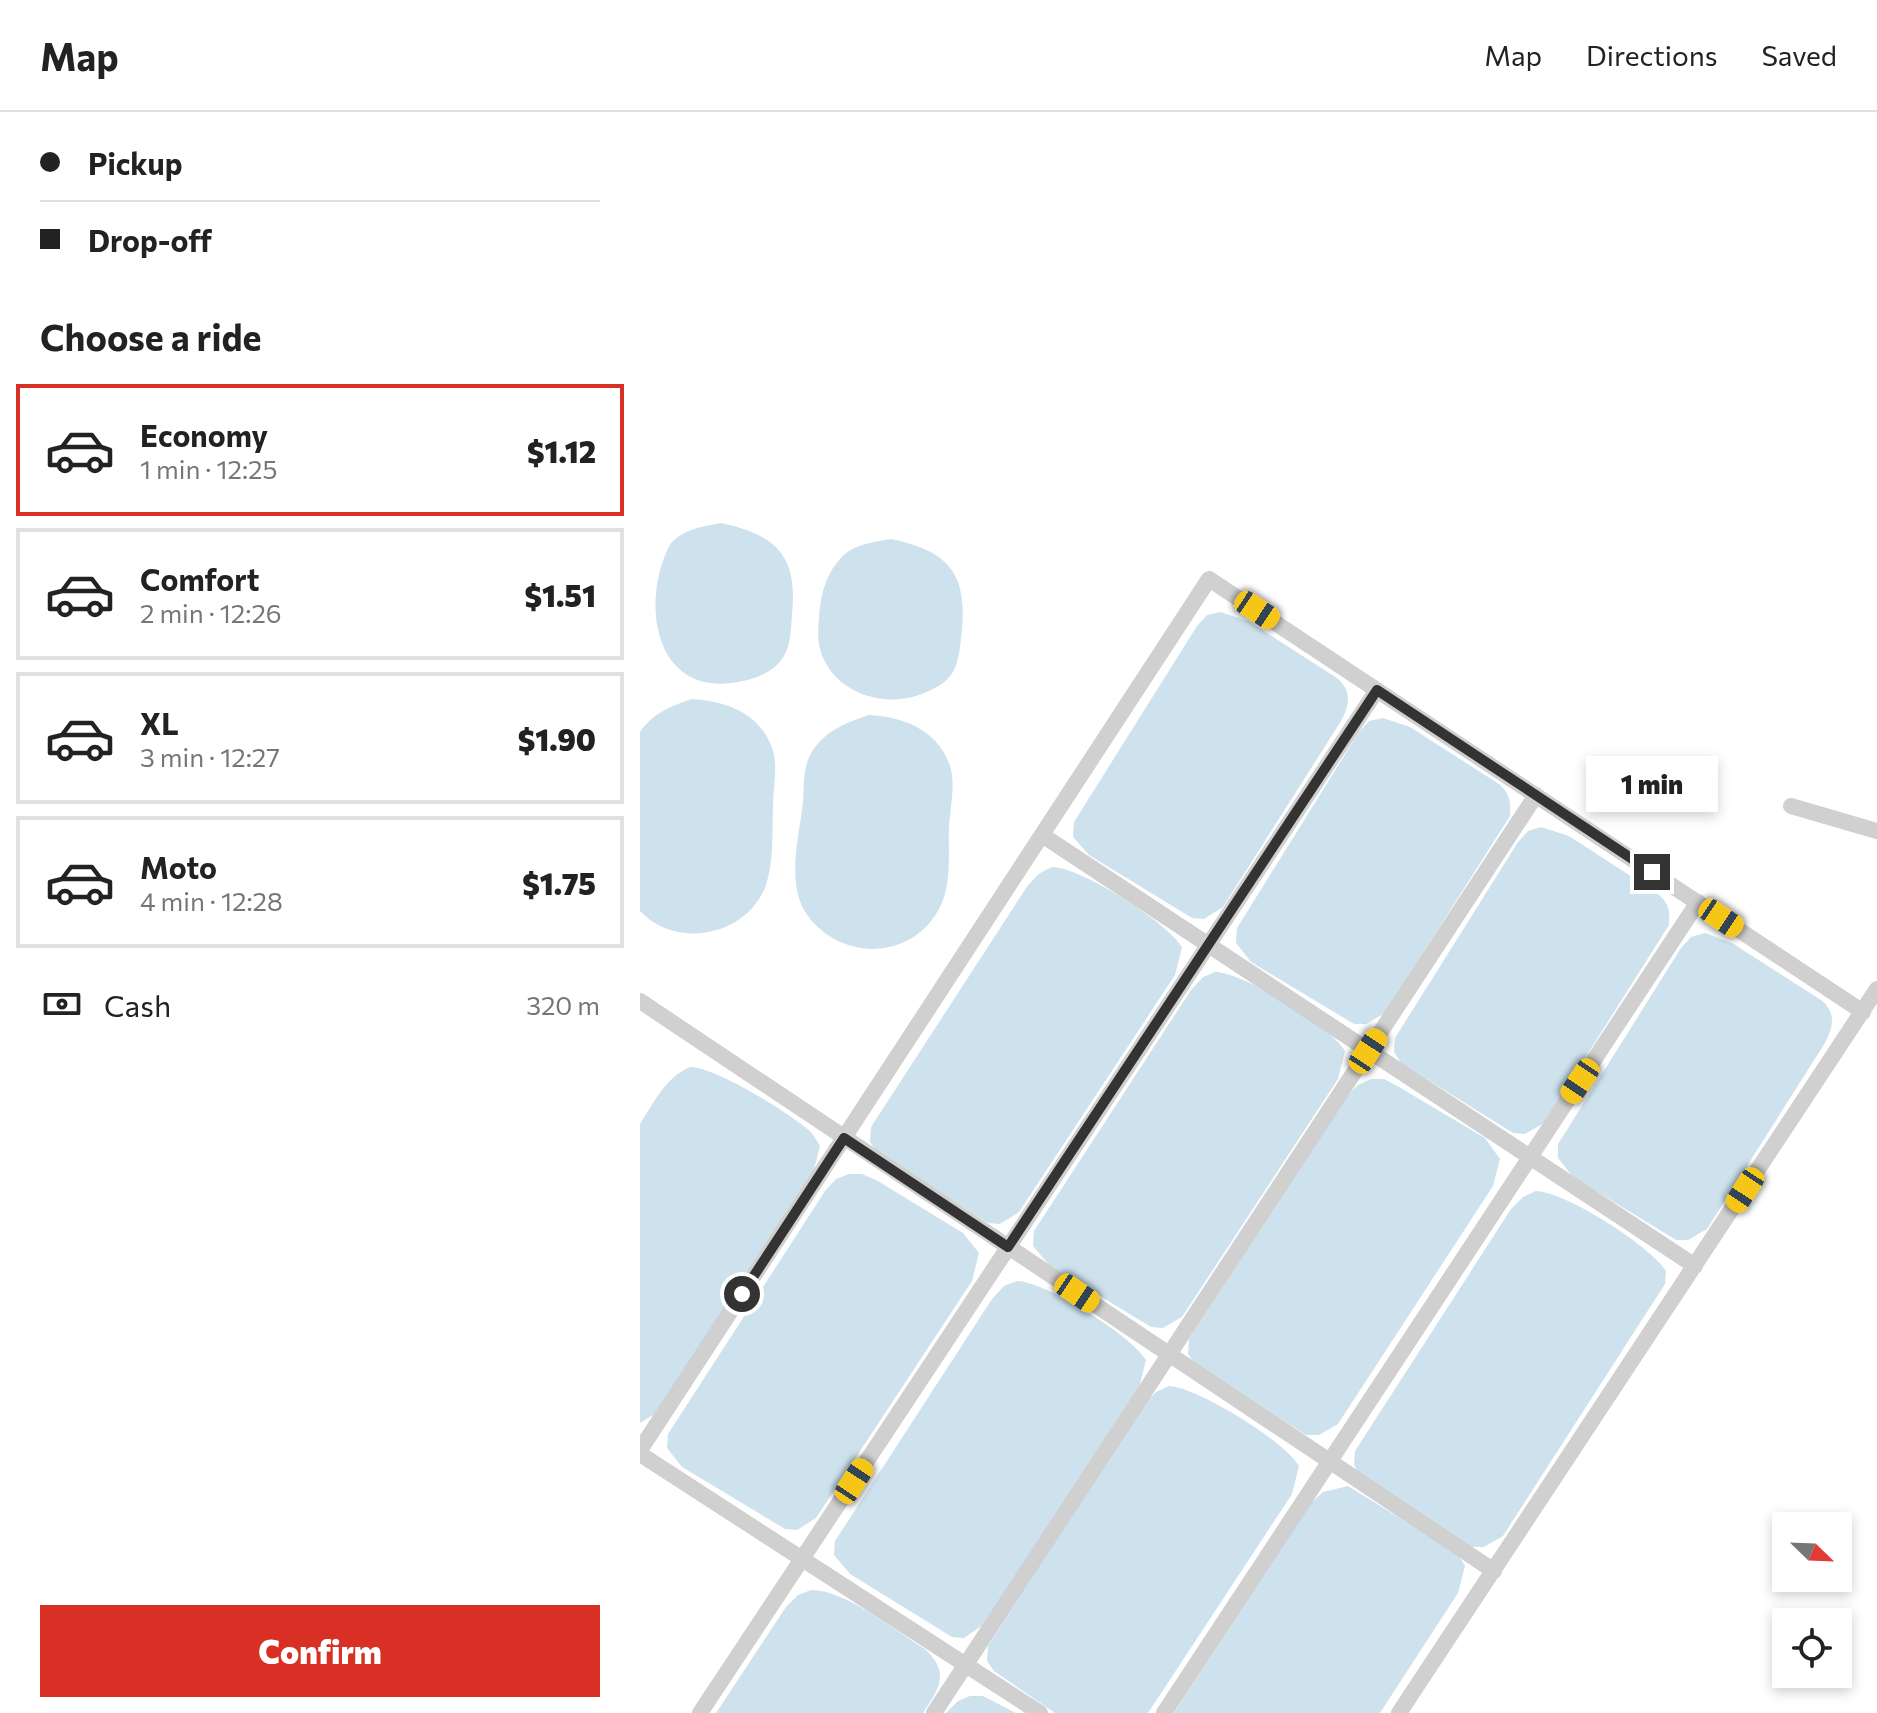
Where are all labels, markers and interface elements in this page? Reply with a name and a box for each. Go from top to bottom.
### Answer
text: Map [40,32,119,79]
text: Map [1484,38,1542,72]
text: Directions [1586,38,1717,72]
text: Saved [1761,38,1837,72]
text: Pickup [88,144,182,181]
text: Drop-off [88,221,212,258]
text: Choose a ride [40,314,261,358]
icon: car [44,414,116,486]
text: Economy [140,416,268,453]
text: $1.12 [527,432,596,469]
text: 1 min · 12:25 [140,453,277,484]
icon: car [44,558,116,630]
text: Comfort [140,560,259,597]
text: $1.51 [525,576,596,613]
car [1230,587,1284,633]
text: 2 min · 12:26 [140,597,282,628]
icon: car [44,702,116,774]
text: XL [140,704,179,741]
text: $1.90 [518,720,596,757]
text: 3 min · 12:27 [140,741,280,772]
callout: 1 min [1586,756,1718,812]
text: 1 min [1621,768,1683,799]
icon: car [44,846,116,918]
text: Moto [140,848,217,885]
route end [1634,854,1670,890]
text: $1.75 [522,864,596,901]
text: 4 min · 12:28 [140,885,283,916]
car [1694,895,1748,941]
icon: cash [40,982,84,1026]
text: Cash [104,986,171,1023]
text: 320 m [526,989,600,1020]
car [1345,1024,1391,1078]
car [1557,1054,1603,1108]
car [1722,1163,1768,1217]
car [1050,1270,1104,1316]
route start [724,1276,760,1312]
car [831,1454,877,1508]
north arrow [1772,1512,1852,1592]
map controls [1772,1512,1852,1688]
button: Confirm [40,1605,600,1697]
button: locate [1772,1608,1852,1688]

